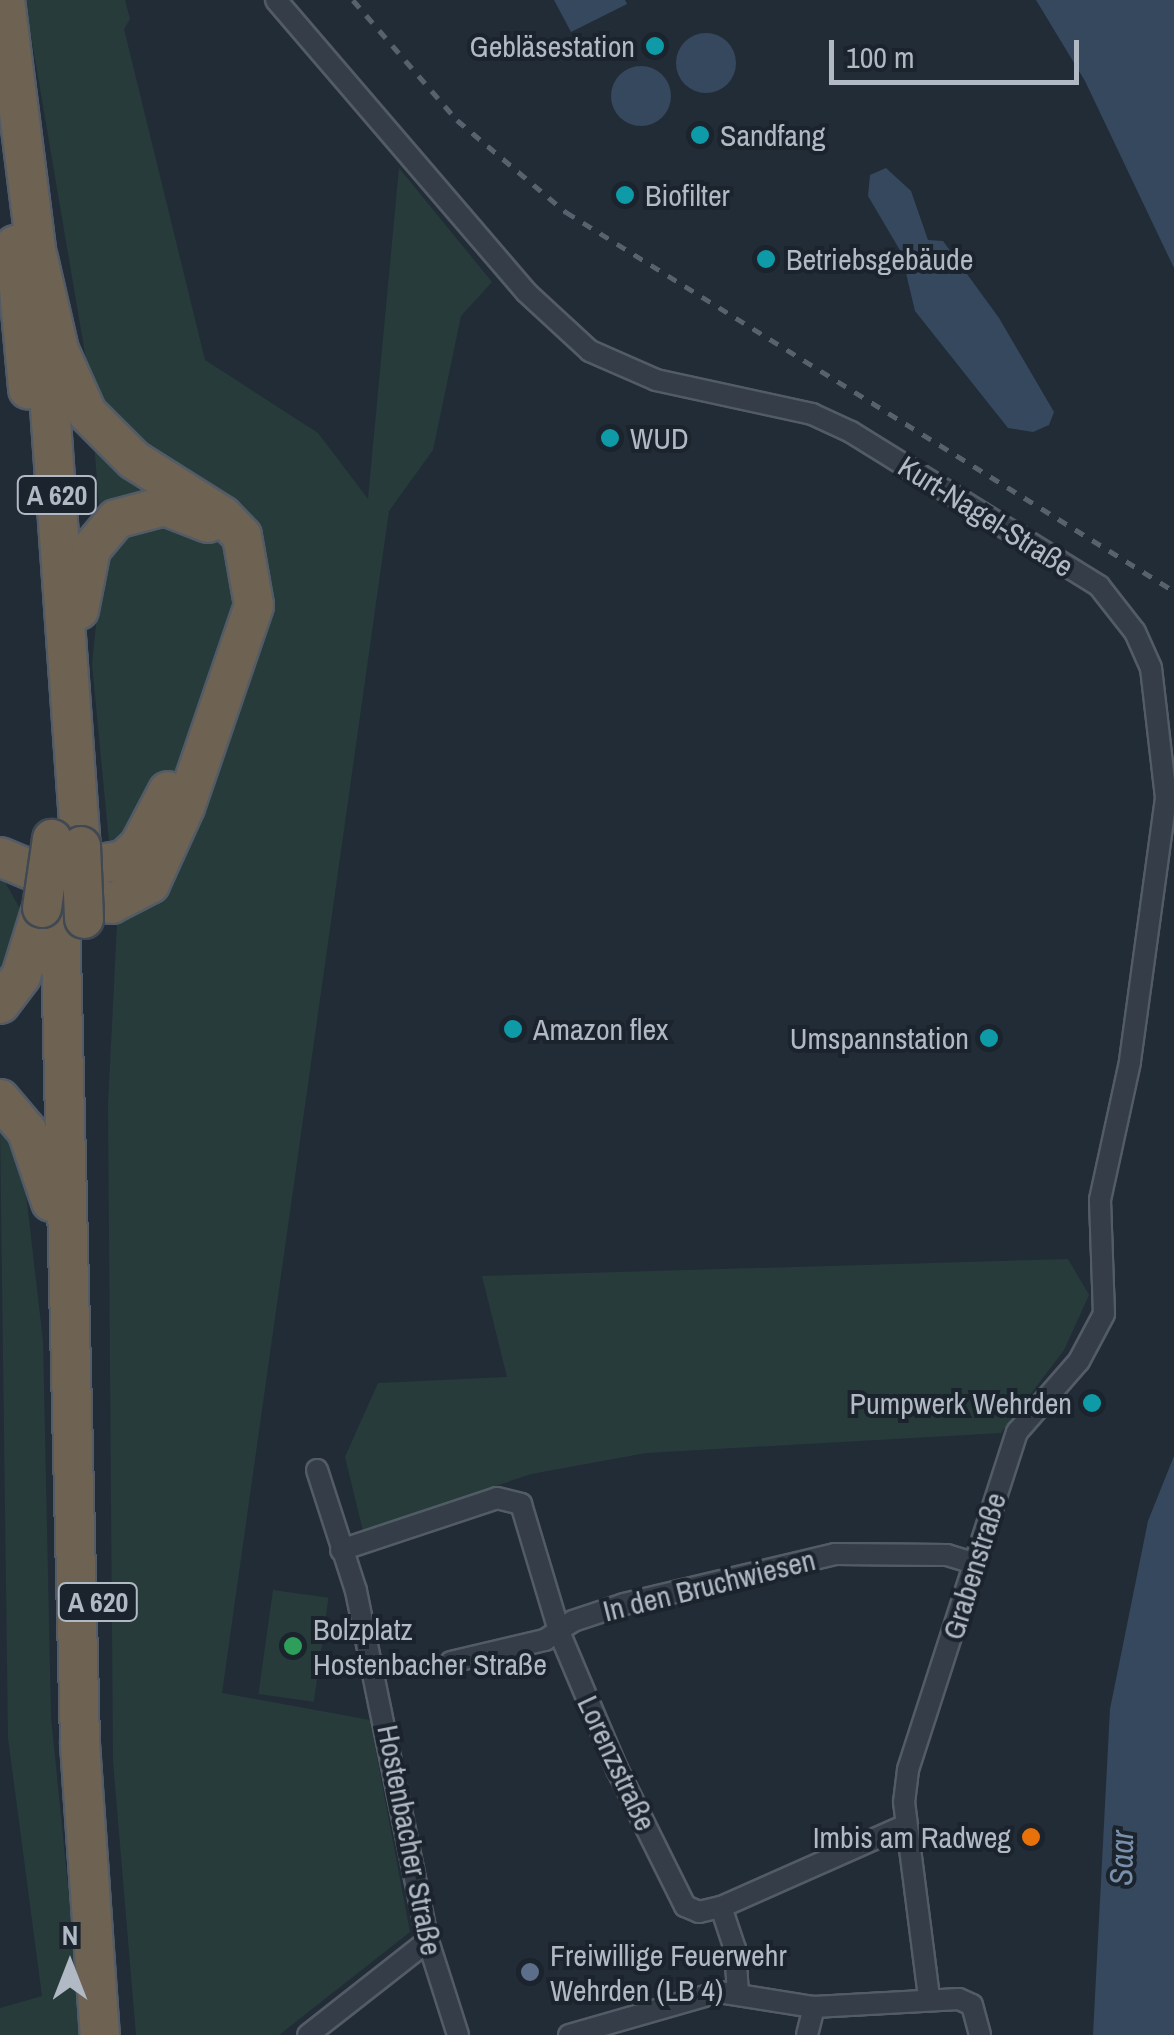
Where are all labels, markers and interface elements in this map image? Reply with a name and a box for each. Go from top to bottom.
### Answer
scale bar [834,20,1084,82]
place label: Gebläsestation [470,28,635,64]
marker: Gebläsestation [644,35,666,57]
text: 100 m [846,37,914,77]
place label: Sandfang [720,117,825,153]
marker: Sandfang [689,124,711,146]
place label: Biofilter [645,177,730,213]
marker: Biofilter [614,184,636,206]
place label: Betriebsgebäude [786,241,973,277]
marker: Betriebsgebäude [755,248,777,270]
place label: WUD [630,420,689,456]
marker: WUD [599,427,621,449]
street label: Kurt-Nagel-Straße [892,448,1080,584]
road number: A 620 [15,472,100,518]
place label: Amazon flex [533,1011,668,1047]
marker: Amazon flex [502,1018,524,1040]
place label: Umspannstation [790,1020,969,1056]
marker: Umspannstation [978,1027,1000,1049]
place label: Pumpwerk Wehrden [850,1385,1072,1421]
marker: Pumpwerk Wehrden [1081,1392,1103,1414]
street label: Grabenstraße [935,1488,1013,1644]
street label: In den Bruchwiesen [599,1541,819,1629]
road number: A 620 [56,1579,140,1625]
place label: Bolzplatz Hostenbacher Straße [313,1611,547,1682]
marker: Bolzplatz Hostenbacher Straße [282,1635,304,1657]
street label: Lorenzstraße [570,1690,664,1836]
street label: Hostenbacher Straße [370,1722,450,1958]
place label: Imbis am Radweg [813,1819,1011,1855]
marker: Imbis am Radweg [1020,1826,1042,1848]
water label: Saar [1102,1830,1142,1886]
north arrow [20,1915,120,2015]
text: N [62,1916,78,1954]
place label: Freiwillige Feuerwehr Wehrden (LB 4) [550,1937,787,2008]
marker: Freiwillige Feuerwehr Wehrden (LB 4) [519,1961,541,1983]

